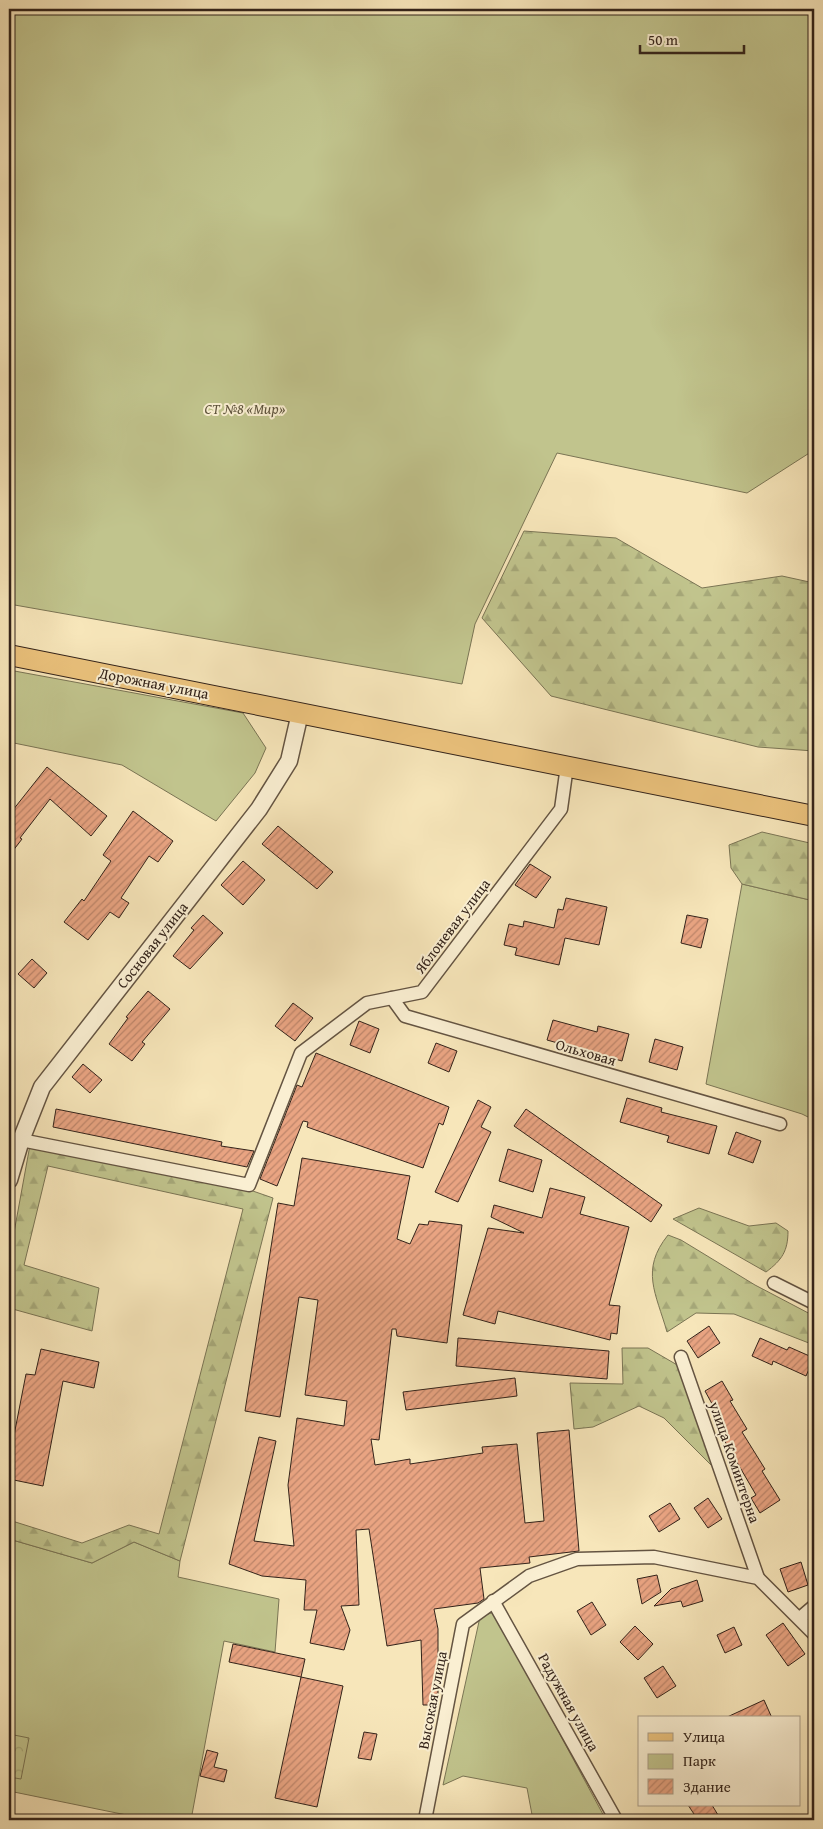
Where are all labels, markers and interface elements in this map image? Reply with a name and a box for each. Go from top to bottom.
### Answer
scale bar [640,22,744,54]
text: 50 m [648,29,679,50]
park label: СТ №8 «Мир» [205,398,286,419]
street label: Дорожная улица [96,662,211,704]
street label: Яблоневая улица [409,873,495,979]
street label: Сосновая улица [112,897,193,993]
street label: Ольховая [553,1033,619,1071]
street label: улица Коминтерна [704,1397,766,1526]
street label: Высокая улица [412,1648,452,1751]
street label: Радужная улица [533,1649,605,1756]
legend [638,1716,800,1806]
text: Улица [683,1726,726,1747]
text: Парк [683,1750,716,1771]
text: Здание [683,1776,731,1797]

